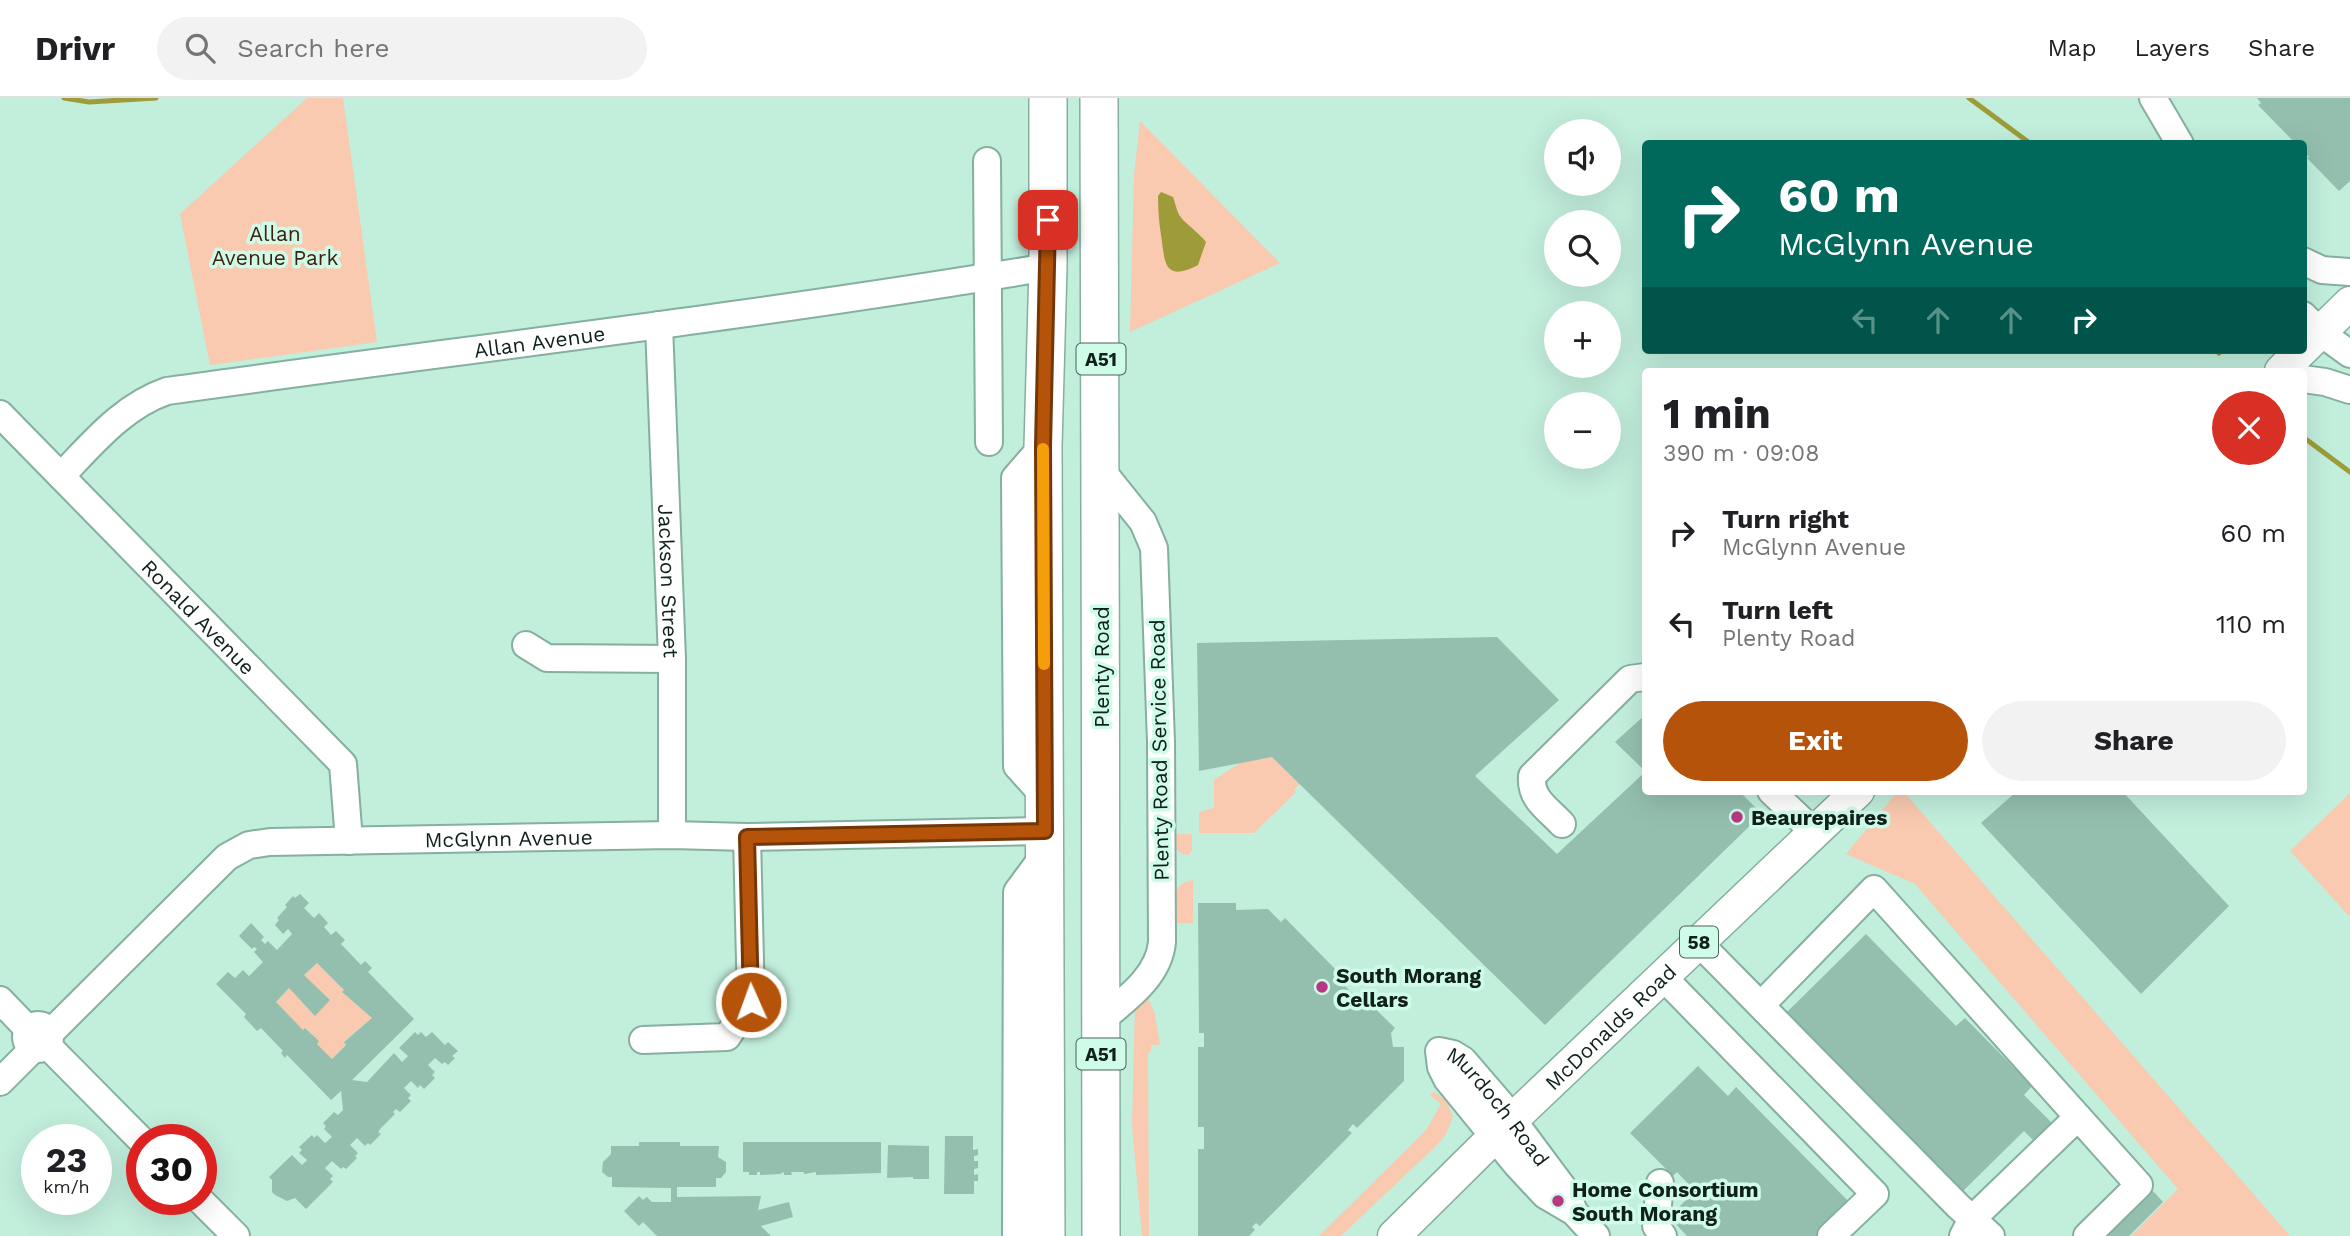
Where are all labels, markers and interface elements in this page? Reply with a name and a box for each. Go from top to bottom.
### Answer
search box [157,17,647,80]
text: Drivr [35,29,115,68]
icon: search [181,29,219,67]
text: Search here [237,33,390,63]
text: Map [2048,34,2096,62]
text: Layers [2134,34,2210,62]
text: Share [2248,34,2315,62]
map controls [1544,119,1621,469]
button: sound [1544,119,1621,196]
text: 60 m [1778,166,1900,224]
icon: right [1663,168,1754,259]
pin [1018,190,1078,250]
icon: arrive [1029,201,1067,239]
button: search [1544,210,1621,287]
park label: Allan Avenue Park [212,221,338,270]
text: McGlynn Avenue [1778,225,2034,263]
button: + [1544,301,1621,378]
icon: left [1846,301,1884,339]
icon: ahead [1919,301,1957,339]
icon: ahead [1992,301,2030,339]
icon: right [2065,301,2103,339]
street label: Allan Avenue [472,320,607,362]
road number: A51 [1076,344,1126,374]
text: 1 min [1663,389,1771,438]
button: close [2212,391,2286,465]
button: − [1544,392,1621,469]
text: 390 m · 09:08 [1663,440,1819,467]
street label: Jackson Street [653,503,684,658]
text: Turn right [1722,504,1849,534]
icon: right [1663,514,1701,552]
text: 60 m [2220,518,2286,548]
text: McGlynn Avenue [1722,534,1906,561]
street label: Ronald Avenue [137,554,261,680]
text: Turn left [1722,595,1833,625]
icon: left [1663,605,1701,643]
street label: Plenty Road [1089,606,1114,728]
text: 110 m [2216,609,2286,639]
street label: Plenty Road Service Road [1144,619,1174,881]
text: Plenty Road [1722,625,1855,652]
button: Exit [1663,701,1968,781]
button: Share [1982,701,2286,781]
place label: Beaurepaires [1751,805,1887,830]
marker: Beaurepaires [1729,809,1745,825]
street label: McGlynn Avenue [424,824,593,852]
road number: 58 [1680,926,1718,958]
street label: McDonalds Road [1539,958,1681,1095]
place label: South Morang Cellars [1336,963,1481,1012]
position arrow [714,965,788,1039]
marker: South Morang Cellars [1314,979,1330,995]
road number: A51 [1076,1038,1126,1070]
street label: Murdoch Road [1443,1041,1555,1171]
speed limit sign: 30 [126,1124,217,1215]
text: 23 [46,1139,87,1181]
text: km/h [43,1176,90,1197]
place label: Home Consortium South Morang [1572,1177,1758,1226]
marker: Home Consortium South Morang [1550,1193,1566,1209]

